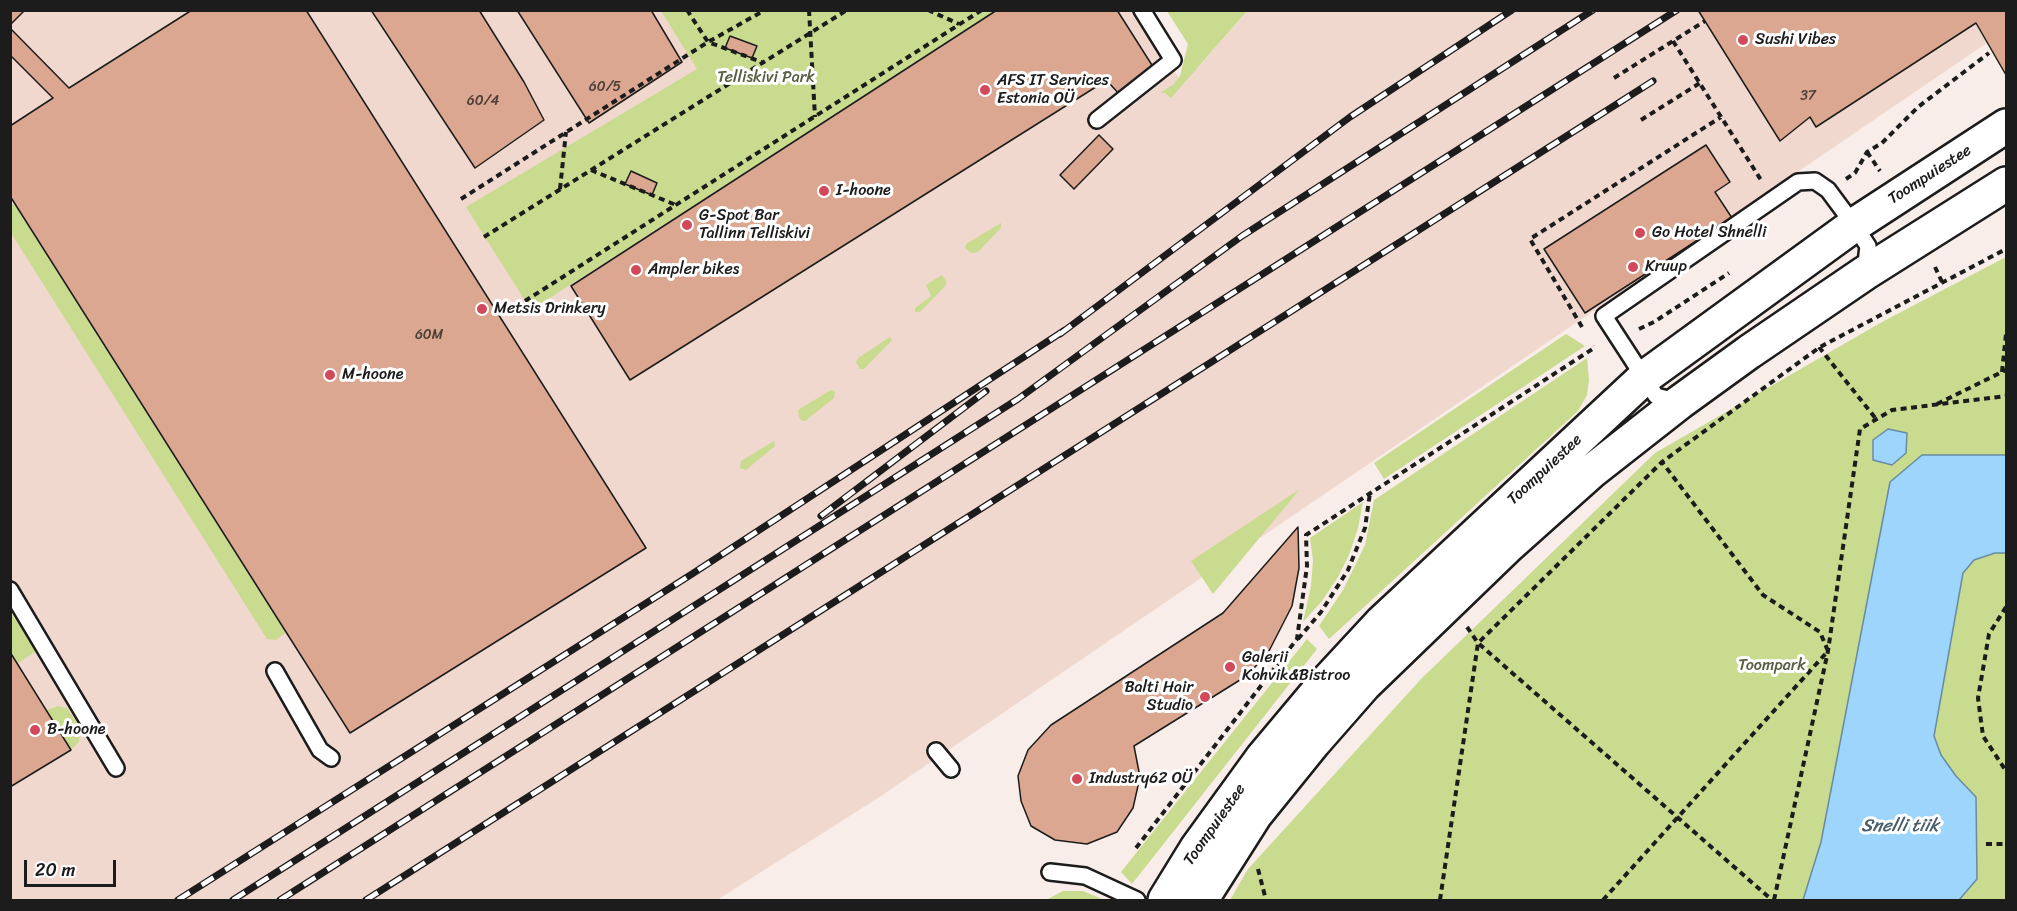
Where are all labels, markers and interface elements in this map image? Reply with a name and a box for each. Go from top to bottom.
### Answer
place label: Sushi Vibes [1755,30,1836,50]
marker: Sushi Vibes [1736,33,1750,47]
park label: Telliskivi Park [717,68,815,88]
place label: AFS IT Services Estonia OÜ [997,71,1109,109]
house number: 60/5 [589,79,621,95]
marker: AFS IT Services Estonia OÜ [978,83,992,97]
house number: 37 [1800,88,1816,104]
house number: 60/4 [467,93,499,109]
street label: Toompuiestee [1885,141,1975,209]
place label: I-hoone [836,181,891,201]
marker: I-hoone [817,184,831,198]
place label: G-Spot Bar Tallinn Telliskivi [699,206,810,244]
marker: G-Spot Bar Tallinn Telliskivi [680,218,694,232]
place label: Go Hotel Shnelli [1652,223,1766,243]
marker: Go Hotel Shnelli [1633,226,1647,240]
place label: Kruup [1645,257,1687,277]
place label: Ampler bikes [648,260,739,280]
marker: Kruup [1626,260,1640,274]
marker: Ampler bikes [629,263,643,277]
place label: Metsis Drinkery [494,299,606,319]
marker: Metsis Drinkery [475,302,489,316]
house number: 60M [415,327,443,343]
place label: M-hoone [342,365,403,385]
marker: M-hoone [323,368,337,382]
street label: Toompuiestee [1504,431,1586,509]
place label: Galerii Kohvik&Bistroo [1242,648,1350,686]
park label: Toompark [1738,656,1806,676]
marker: Galerii Kohvik&Bistroo [1223,660,1237,674]
place label: Balti Hair Studio [1124,678,1193,716]
marker: Balti Hair Studio [1198,690,1212,704]
place label: B-hoone [47,720,105,740]
marker: B-hoone [28,723,42,737]
place label: Industry62 OÜ [1089,769,1193,789]
marker: Industry62 OÜ [1070,772,1084,786]
street label: Toompuiestee [1180,781,1250,869]
water label: Snelli tiik [1861,815,1939,837]
scale bar [27,848,118,886]
text: 20 m [35,854,75,886]

